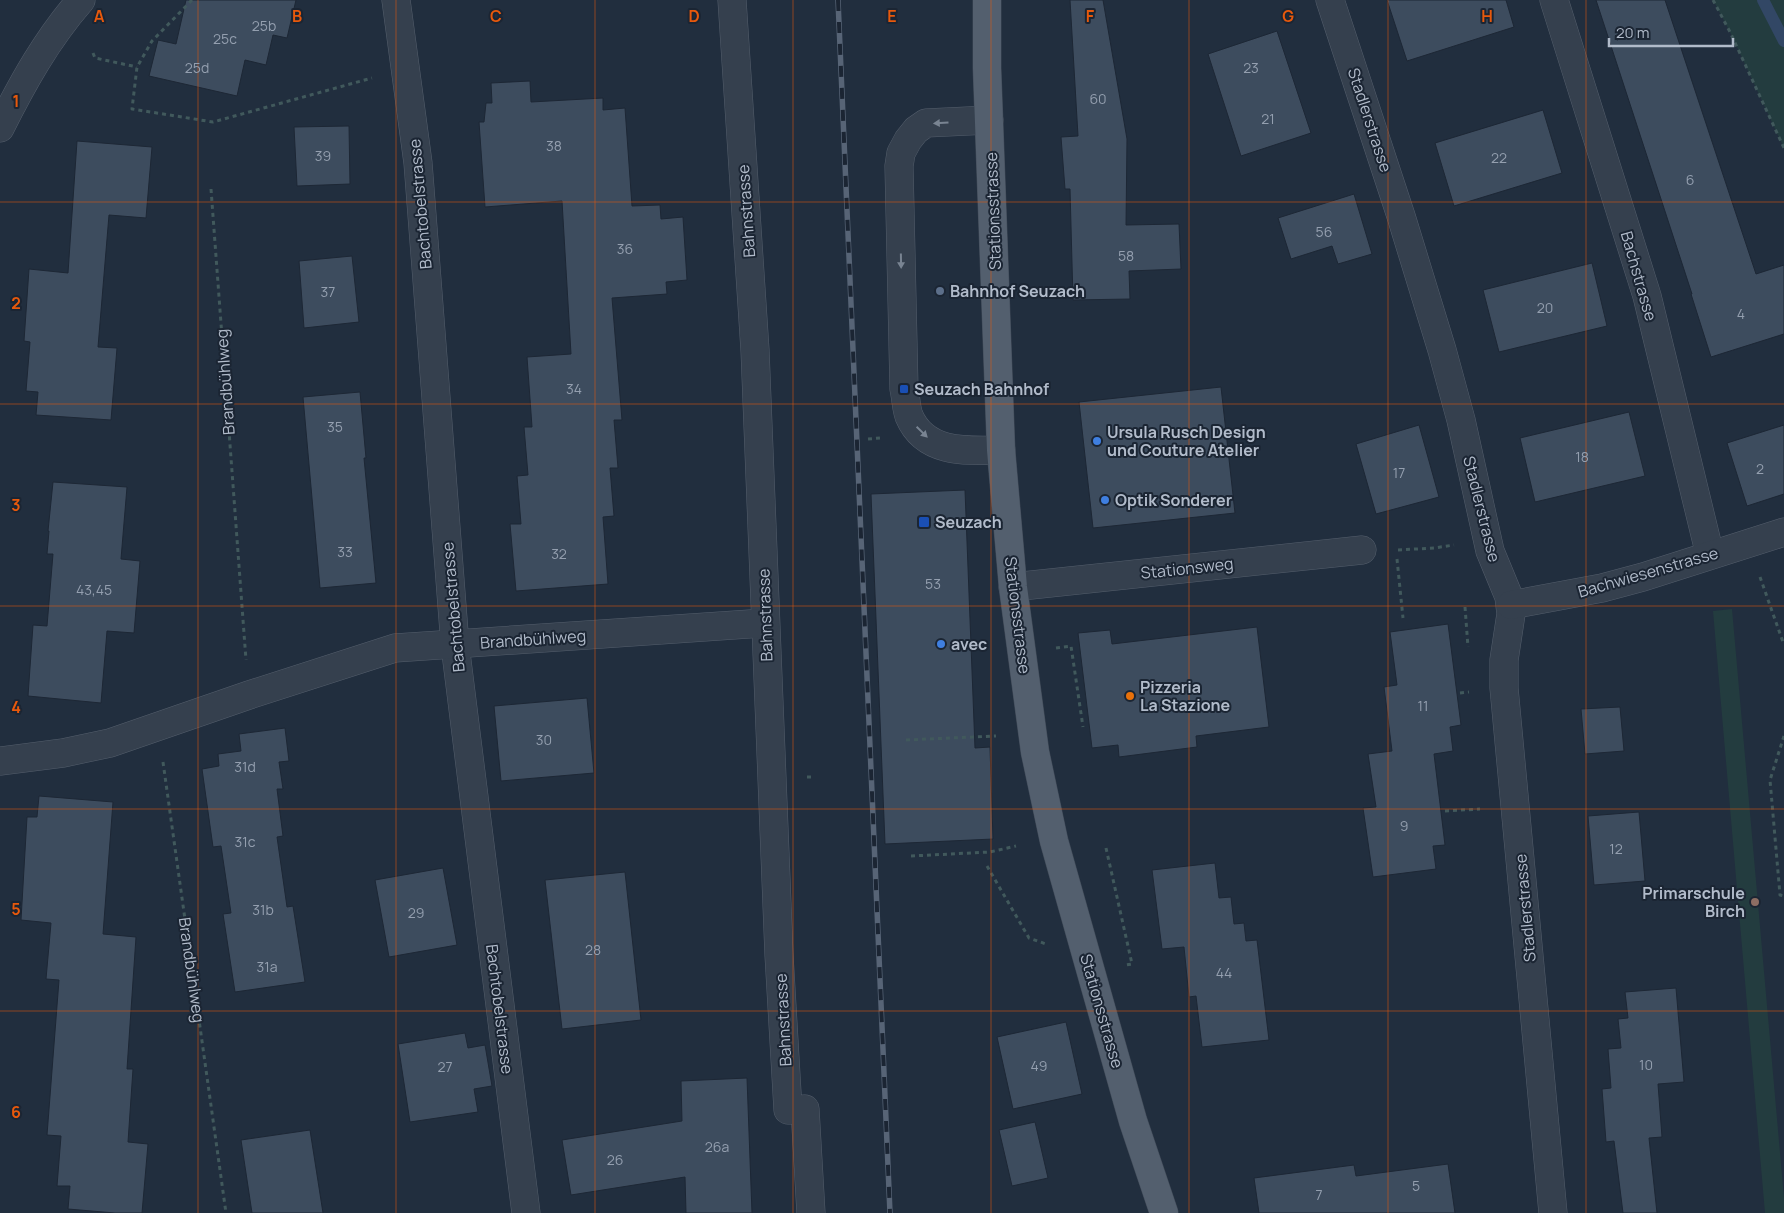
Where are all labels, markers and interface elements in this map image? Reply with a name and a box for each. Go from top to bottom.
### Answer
text: A [94,5,105,27]
text: B [292,5,302,27]
text: C [490,5,502,27]
text: D [688,5,700,27]
text: E [887,5,897,27]
text: F [1086,5,1095,27]
text: G [1282,5,1294,27]
text: H [1481,5,1493,27]
scale bar [1609,15,1733,47]
house number: 25b [252,16,276,35]
text: 20 m [1616,22,1649,43]
house number: 25c [213,29,237,48]
house number: 25d [185,58,209,77]
house number: 23 [1243,58,1259,77]
street label: Stadlerstrasse [1343,65,1397,175]
house number: 60 [1089,89,1107,108]
text: 1 [12,90,20,112]
house number: 21 [1261,109,1275,128]
one-way arrow [932,119,948,127]
house number: 38 [546,136,562,155]
street label: Bachtobelstrasse [403,138,437,270]
house number: 39 [315,146,331,165]
house number: 22 [1491,148,1507,167]
street label: Stationsstrasse [980,152,1006,270]
street label: Bahnstrasse [732,164,760,258]
house number: 6 [1686,170,1694,189]
house number: 56 [1316,222,1332,241]
street label: Bachstrasse [1616,229,1662,323]
house number: 36 [617,239,633,258]
house number: 58 [1118,246,1134,265]
one-way arrow [897,253,905,269]
place label: Bahnhof Seuzach [950,280,1085,302]
house number: 37 [321,282,335,301]
marker: Bahnhof Seuzach [934,285,946,297]
text: 2 [11,292,21,314]
house number: 20 [1537,298,1553,317]
house number: 4 [1737,304,1745,323]
street label: Brandbühlweg [210,328,240,436]
place label: Seuzach Bahnhof [914,378,1049,400]
house number: 34 [566,379,582,398]
marker: Seuzach Bahnhof [898,383,910,395]
house number: 35 [327,417,343,436]
place label: Ursula Rusch Design und Couture Atelier [1107,421,1266,461]
one-way arrow [916,426,928,438]
marker: Ursula Rusch Design und Couture Atelier [1091,435,1103,447]
house number: 18 [1575,447,1589,466]
street label: Stadlerstrasse [1458,454,1506,564]
house number: 2 [1756,459,1764,478]
house number: 17 [1393,463,1405,482]
place label: Optik Sonderer [1115,489,1232,511]
text: 3 [11,494,21,516]
marker: Optik Sonderer [1099,494,1111,506]
place label: Seuzach [935,511,1002,533]
marker: Seuzach [917,515,931,529]
street label: Bachtobelstrasse [436,541,470,673]
street label: Bachwiesenstrasse [1575,541,1721,603]
house number: 33 [337,542,353,561]
house number: 32 [551,544,567,563]
street label: Stationsweg [1140,552,1234,584]
street label: Stationsstrasse [1000,555,1036,675]
street label: Bahnstrasse [752,568,778,662]
house number: 53 [925,574,941,593]
house number: 43,45 [76,580,112,599]
street label: Brandbühlweg [479,624,587,654]
place label: avec [951,633,987,655]
marker: avec [935,638,947,650]
place label: Pizzeria La Stazione [1140,676,1230,716]
marker: Pizzeria La Stazione [1124,690,1136,702]
text: 4 [11,696,21,718]
house number: 11 [1418,696,1428,715]
house number: 30 [536,730,552,749]
house number: 31d [234,757,256,776]
house number: 9 [1400,816,1408,835]
house number: 31c [235,832,256,851]
house number: 12 [1609,839,1623,858]
street label: Stadlerstrasse [1509,853,1541,963]
place label: Primarschule Birch [1642,882,1745,922]
marker: Primarschule Birch [1749,896,1761,908]
text: 5 [11,898,21,920]
house number: 31b [252,900,274,919]
house number: 29 [408,903,424,922]
street label: Brandbühlweg [174,916,210,1024]
house number: 28 [585,940,601,959]
street label: Bachtobelstrasse [481,943,519,1075]
street label: Stationsstrasse [1075,951,1129,1071]
house number: 31a [257,957,277,976]
house number: 44 [1216,963,1232,982]
street label: Bahnstrasse [770,973,796,1067]
house number: 10 [1639,1055,1653,1074]
house number: 49 [1031,1056,1047,1075]
house number: 27 [437,1057,453,1076]
text: 6 [11,1101,21,1123]
house number: 26a [705,1137,729,1156]
house number: 26 [607,1150,623,1169]
house number: 5 [1412,1176,1420,1195]
house number: 7 [1315,1185,1323,1204]

